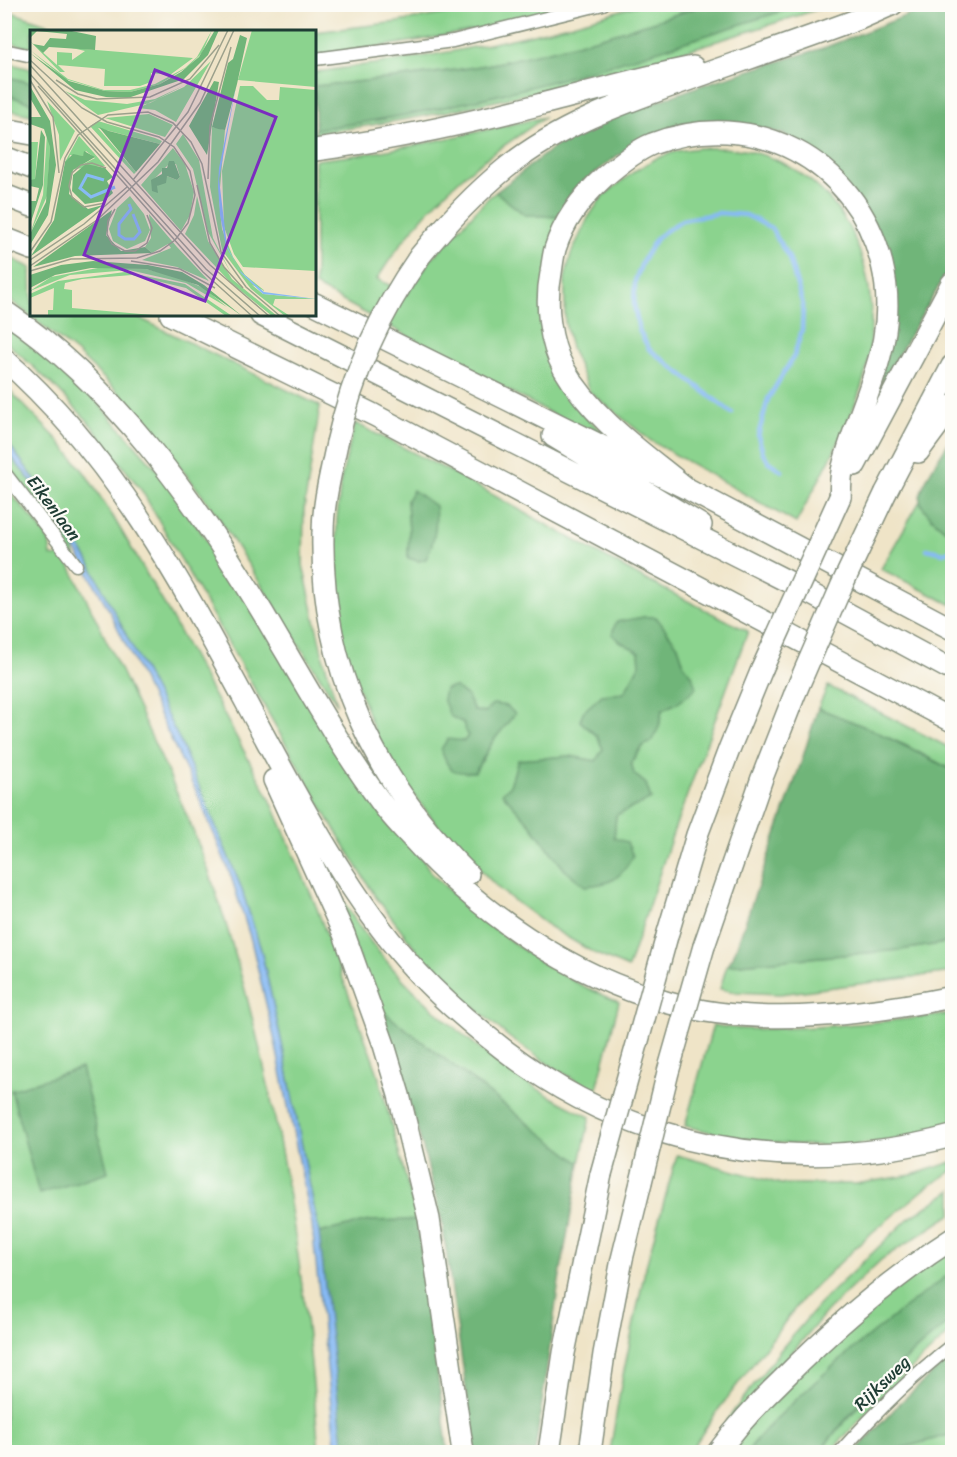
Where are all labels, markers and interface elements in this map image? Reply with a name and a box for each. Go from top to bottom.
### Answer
inset map [30,30,316,316]
street label: Eikenlaan [18,468,90,548]
street label: Rijksweg [846,1347,918,1419]

